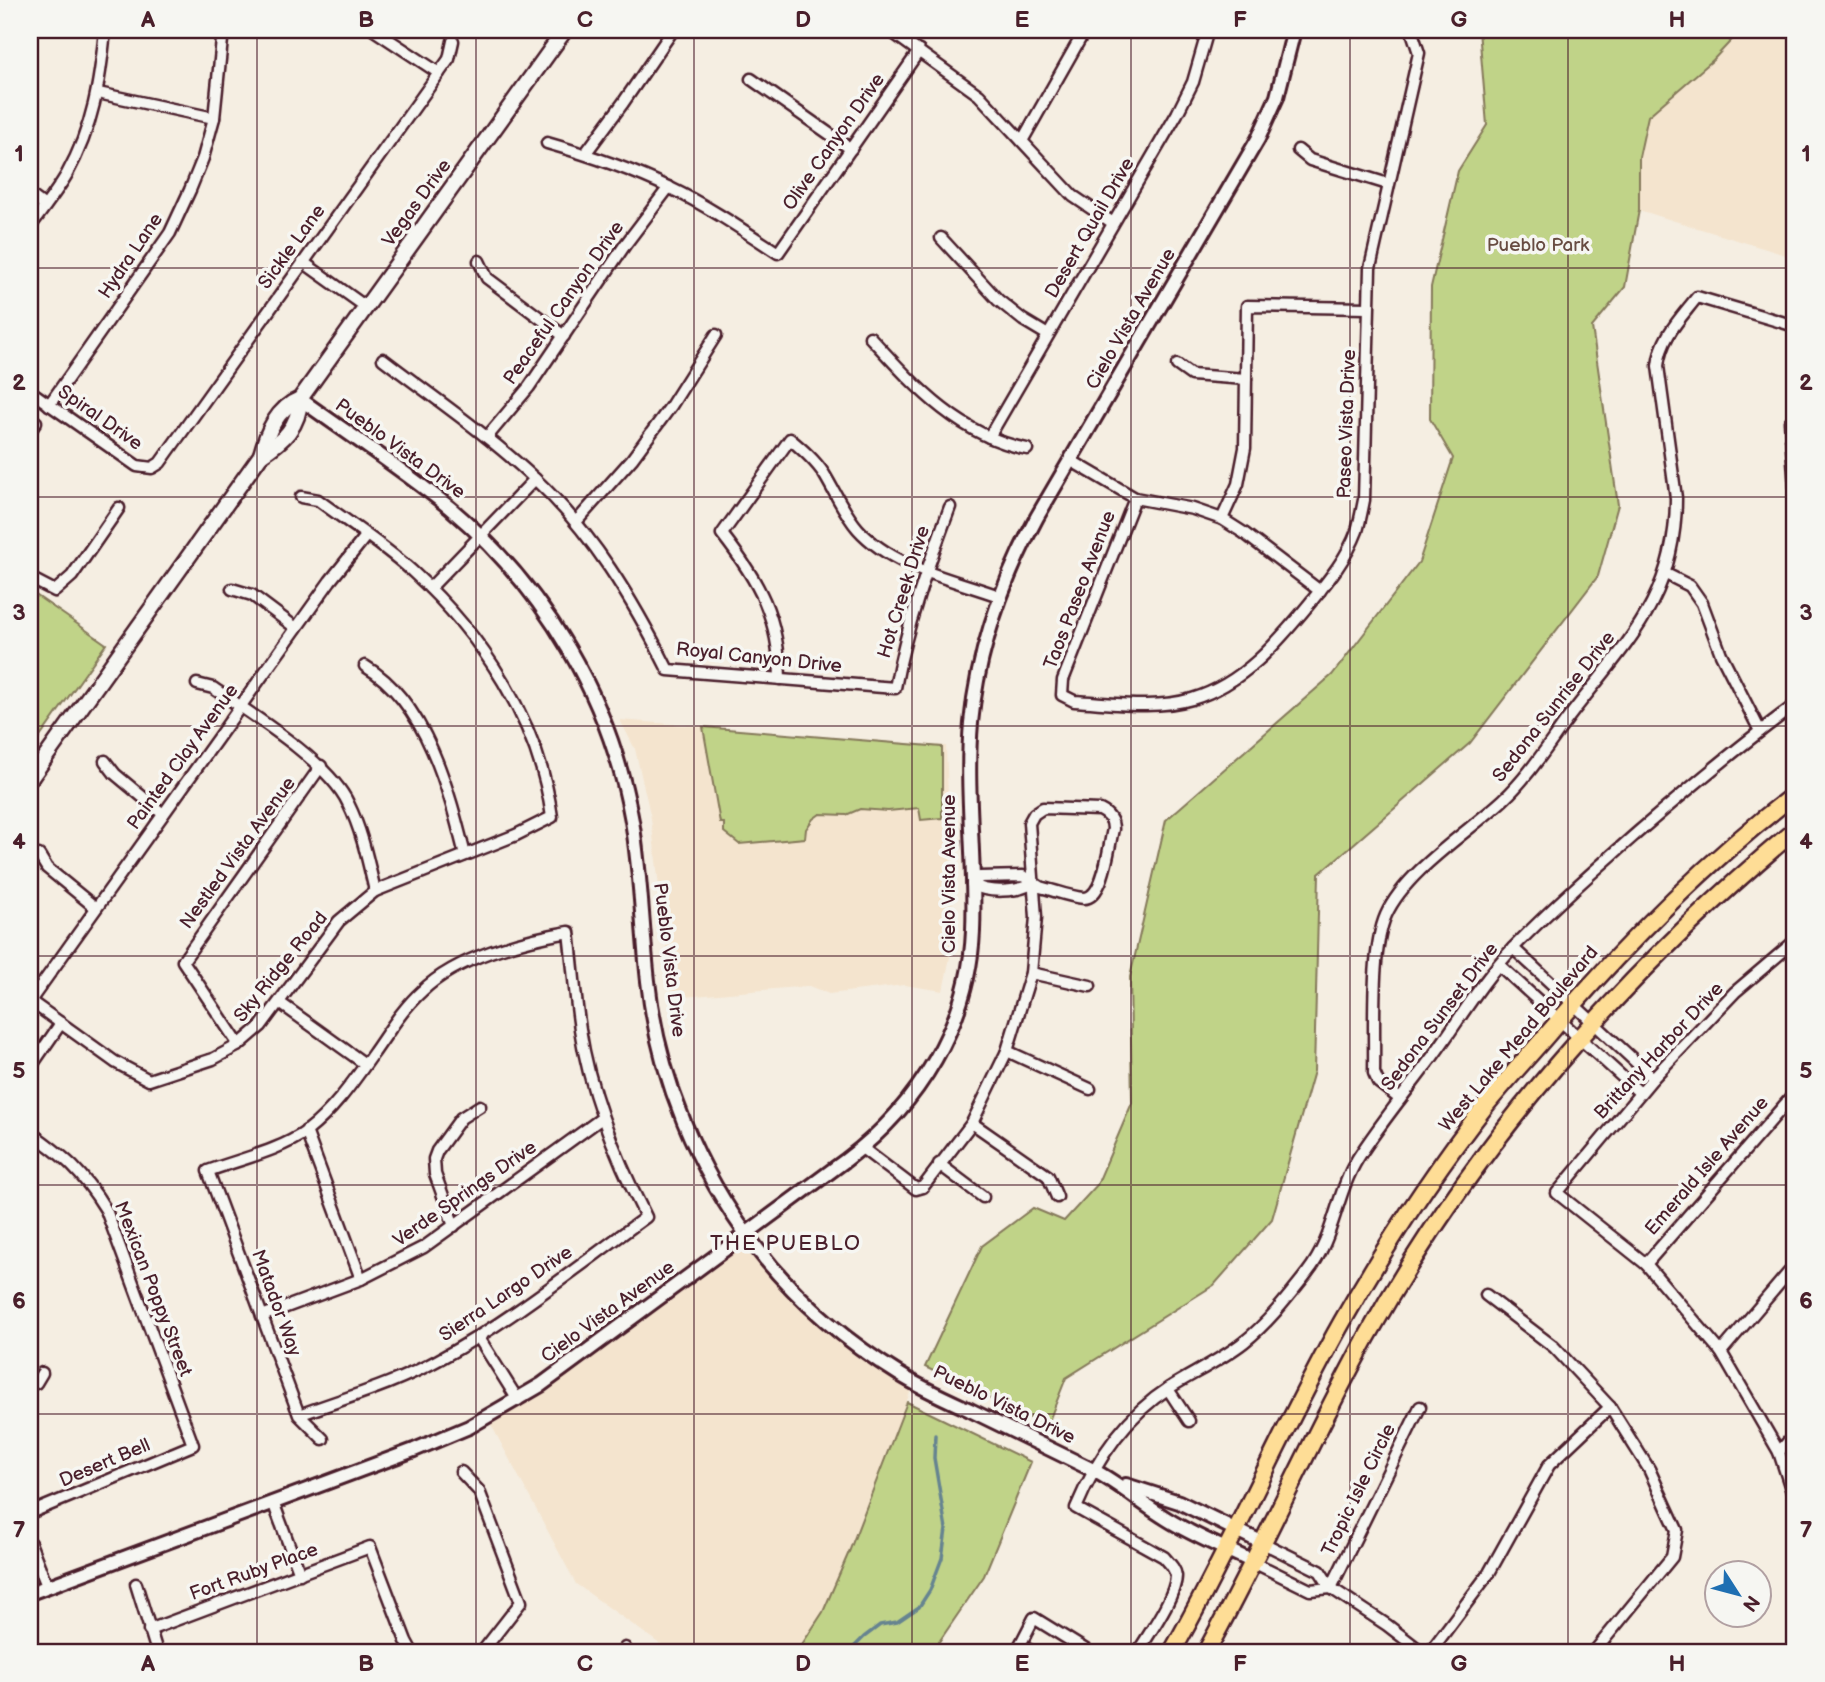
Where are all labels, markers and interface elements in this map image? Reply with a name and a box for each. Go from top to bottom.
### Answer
text: A [140,6,156,34]
text: B [358,6,374,34]
text: C [577,6,593,34]
text: D [795,6,811,34]
text: E [1015,6,1030,34]
text: F [1233,6,1247,34]
text: G [1451,6,1468,34]
text: H [1668,6,1686,34]
street label: Olive Canyon Drive [778,69,890,215]
text: 1 [14,140,24,168]
text: 1 [1801,140,1811,168]
street label: Desert Quail Drive [1040,154,1140,302]
street label: Vegas Drive [378,155,456,251]
street label: Sickle Lane [254,200,330,294]
street label: Hydra Lane [94,209,168,303]
street label: Peaceful Canyon Drive [499,217,629,389]
park label: Pueblo Park [1487,234,1590,257]
street label: Cielo Vista Avenue [1081,244,1181,394]
street label: Paseo Vista Drive [1333,349,1361,499]
text: 2 [12,369,26,397]
text: 2 [1799,369,1813,397]
street label: Spiral Drive [53,380,147,456]
street label: Pueblo Vista Drive [330,394,470,504]
street label: Taos Paseo Avenue [1039,508,1121,672]
street label: Hot Creek Drive [873,523,935,661]
text: 3 [12,599,26,627]
text: 3 [1799,599,1813,627]
street label: Sedona Sunrise Drive [1488,627,1620,787]
street label: Royal Canyon Drive [675,638,843,678]
street label: Painted Clay Avenue [122,680,244,834]
street label: Nestled Vista Avenue [175,773,301,933]
street label: Cielo Vista Avenue [938,794,961,954]
text: 4 [12,828,26,856]
text: 4 [1799,828,1813,856]
street label: Pueblo Vista Drive [648,881,690,1039]
street label: Sky Ridge Road [229,907,333,1027]
street label: Sedona Sunset Drive [1377,938,1503,1096]
street label: West Lake Mead Boulevard [1435,941,1603,1137]
street label: Brittany Harbor Drive [1590,978,1728,1124]
text: 5 [12,1057,26,1085]
text: 5 [1799,1057,1813,1085]
street label: Emerald Isle Avenue [1640,1092,1774,1240]
street label: Verde Springs Drive [389,1136,541,1252]
street label: Mexican Poppy Street [109,1198,197,1380]
district label: THE PUEBLO [710,1231,862,1256]
street label: Sierra Largo Drive [435,1241,577,1347]
street label: Matador Way [246,1247,306,1360]
street label: Cielo Vista Avenue [537,1256,679,1368]
text: 6 [12,1287,26,1315]
text: 6 [1799,1287,1813,1315]
street label: Pueblo Vista Drive [929,1361,1079,1449]
street label: Tropic Isle Circle [1317,1420,1401,1560]
street label: Desert Bell [56,1434,154,1492]
text: 7 [13,1516,26,1544]
text: 7 [1800,1516,1813,1544]
street label: Fort Ruby Place [187,1538,321,1606]
north arrow [1702,1560,1772,1630]
text: N [1737,1591,1764,1616]
text: A [140,1650,156,1678]
text: B [358,1650,374,1678]
text: C [577,1650,593,1678]
text: D [795,1650,811,1678]
text: E [1015,1650,1030,1678]
text: F [1233,1650,1247,1678]
text: G [1451,1650,1468,1678]
text: H [1668,1650,1686,1678]

